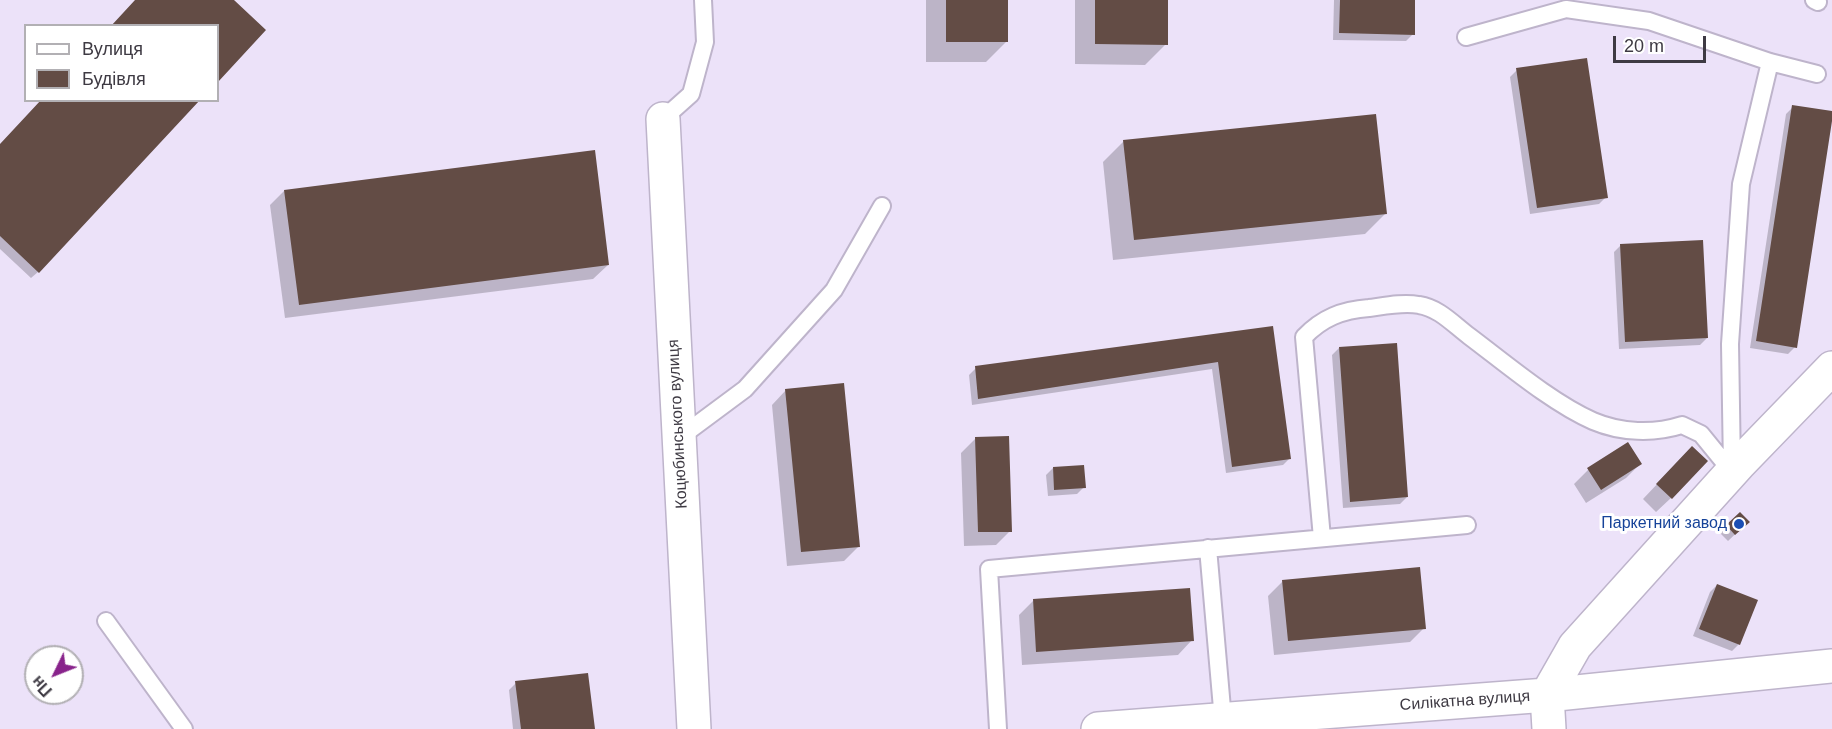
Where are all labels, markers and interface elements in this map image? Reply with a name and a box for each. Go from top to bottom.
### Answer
legend [24,24,219,102]
scale bar [1616,24,1709,62]
text: 20 m [1624,36,1664,56]
text: Вулиця [82,39,143,59]
text: Будівля [82,69,146,89]
street label: Коцюбинського вулиця [664,339,692,509]
place label: Паркетний завод [1601,514,1727,534]
marker: Паркетний завод [1732,517,1746,531]
north arrow [24,645,84,705]
text: Пн [29,673,55,700]
street label: Силікатна вулиця [1399,687,1531,715]

